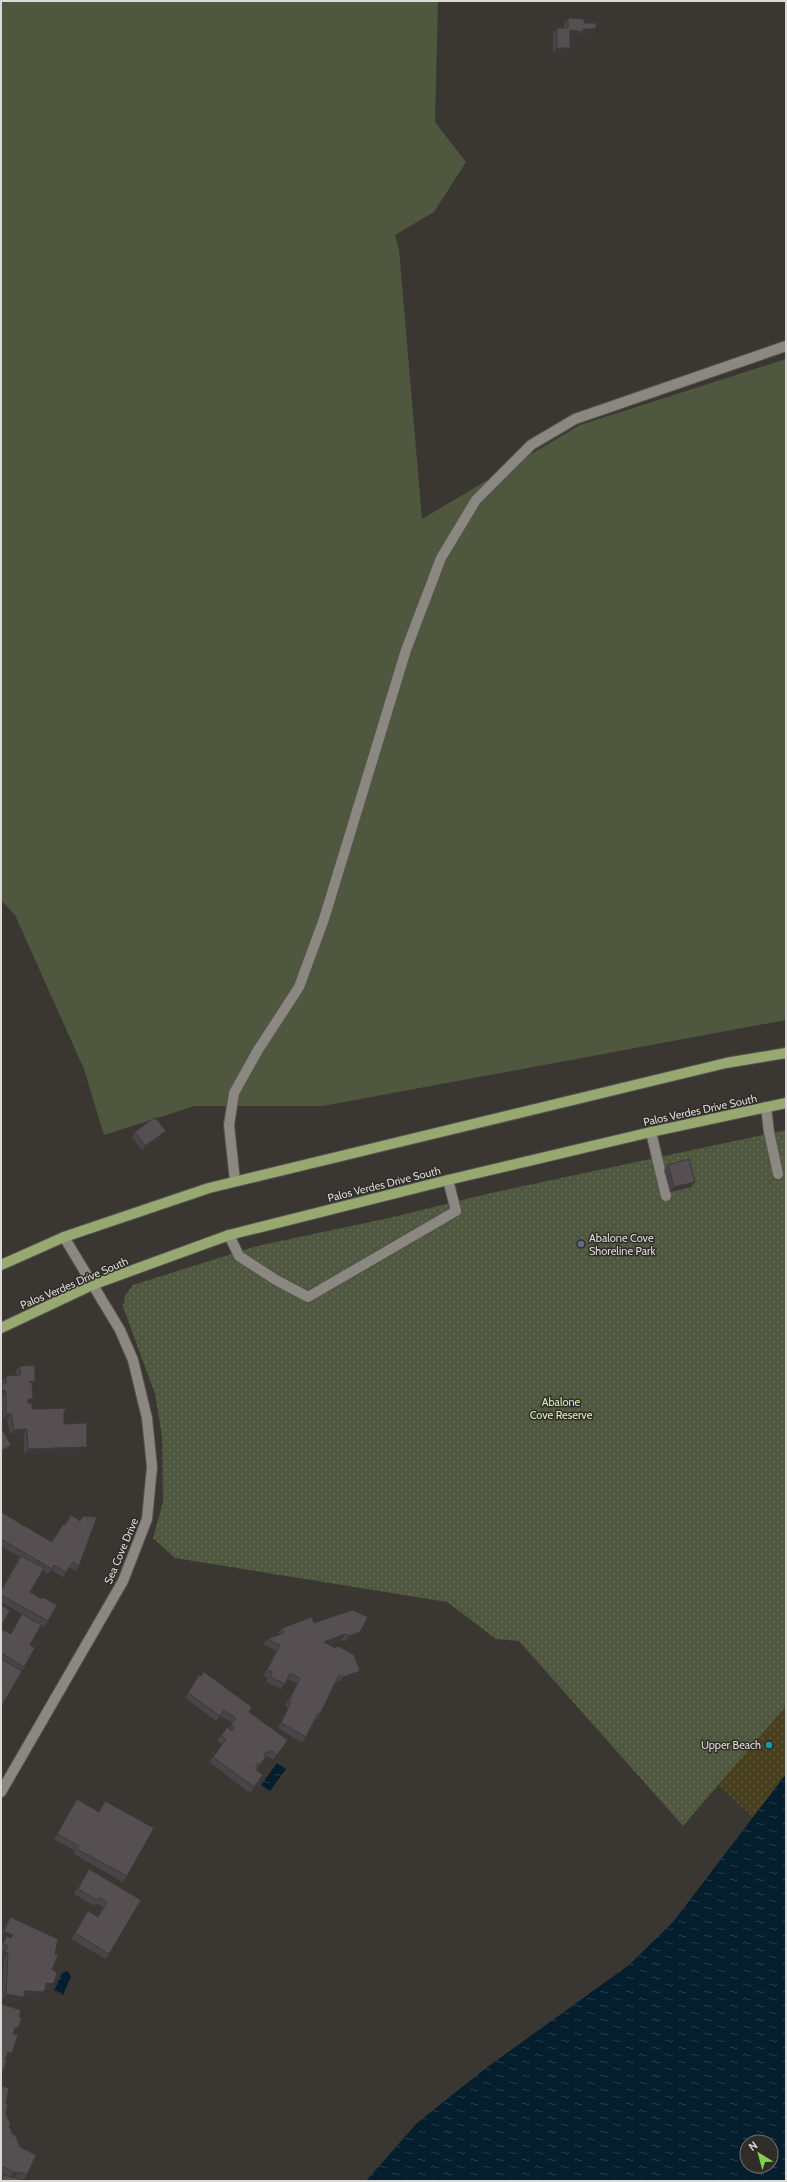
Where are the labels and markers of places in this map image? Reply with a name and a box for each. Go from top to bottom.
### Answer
place label: Abalone Cove Shoreline Park [589,1231,655,1258]
marker: Abalone Cove Shoreline Park [576,1239,586,1249]
place label: Upper Beach [701,1738,761,1752]
marker: Upper Beach [764,1740,774,1750]

